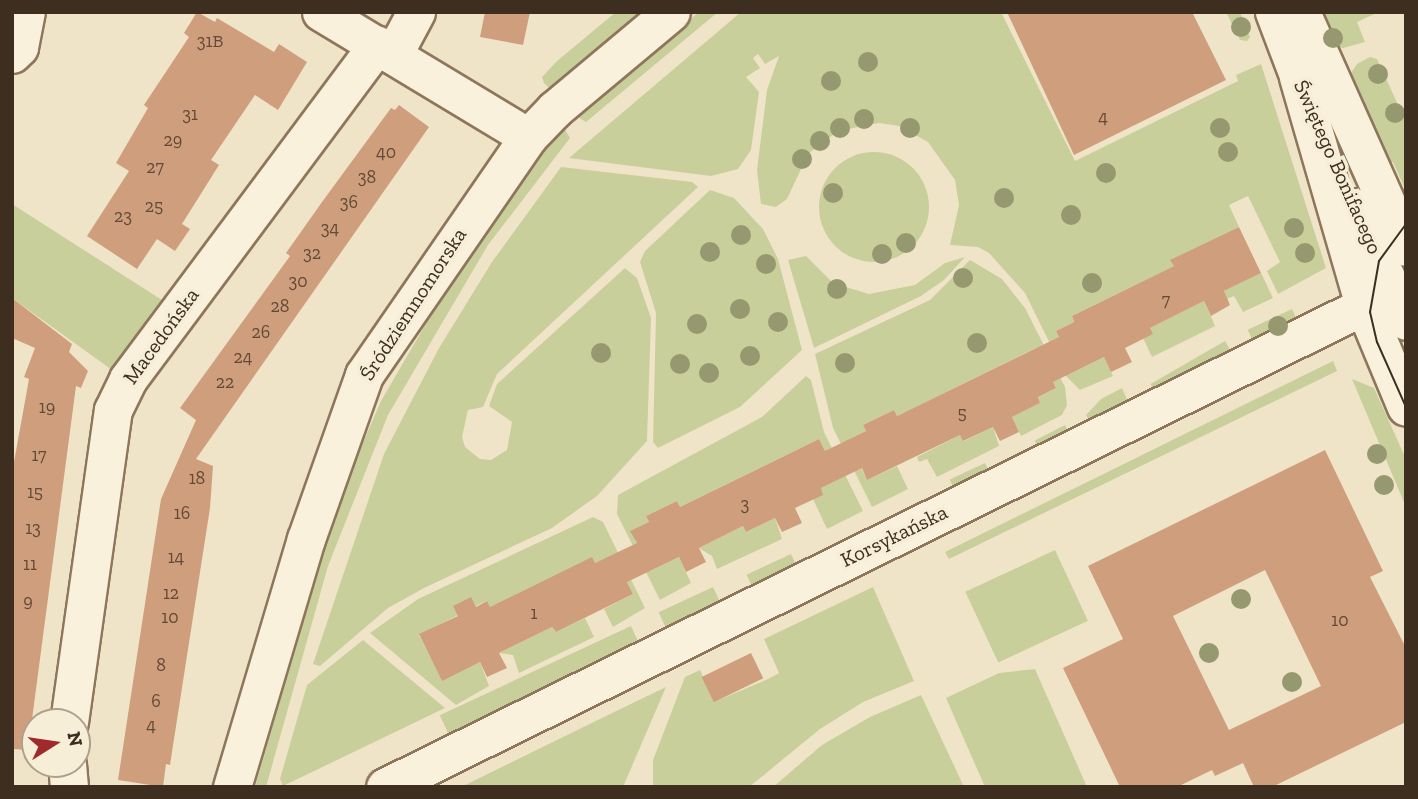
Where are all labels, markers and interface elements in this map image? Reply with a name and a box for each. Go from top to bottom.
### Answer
house number: 31B [197,30,223,52]
street label: Świętego Bonifacego [1288,76,1388,258]
house number: 31 [182,103,198,125]
house number: 4 [1098,106,1108,128]
house number: 29 [164,129,182,151]
house number: 40 [376,141,396,163]
house number: 27 [146,156,164,178]
house number: 38 [358,166,376,188]
house number: 36 [340,191,358,213]
house number: 25 [145,195,163,217]
house number: 23 [114,205,132,227]
house number: 34 [321,217,339,239]
street label: Śródziemnomorska [354,223,472,385]
house number: 32 [303,242,321,264]
house number: 30 [288,270,308,292]
street label: Macedońska [118,283,204,389]
house number: 7 [1162,289,1170,311]
house number: 28 [271,295,289,317]
house number: 26 [252,321,270,343]
house number: 24 [234,346,252,368]
house number: 22 [216,371,234,393]
house number: 19 [39,396,55,418]
house number: 5 [957,402,967,424]
house number: 17 [31,444,47,466]
house number: 18 [189,467,205,489]
house number: 15 [27,481,43,503]
house number: 3 [741,493,749,515]
street label: Korsykańska [837,499,951,573]
house number: 16 [174,502,190,524]
house number: 13 [25,517,41,539]
house number: 14 [168,546,184,568]
house number: 11 [23,553,37,575]
house number: 12 [163,582,179,604]
house number: 9 [23,590,33,612]
house number: 1 [531,602,537,624]
house number: 10 [161,606,179,628]
house number: 10 [1331,609,1349,631]
house number: 8 [156,654,166,676]
house number: 6 [151,690,161,712]
north arrow [21,708,91,778]
house number: 4 [146,714,156,736]
text: N [62,729,88,748]

